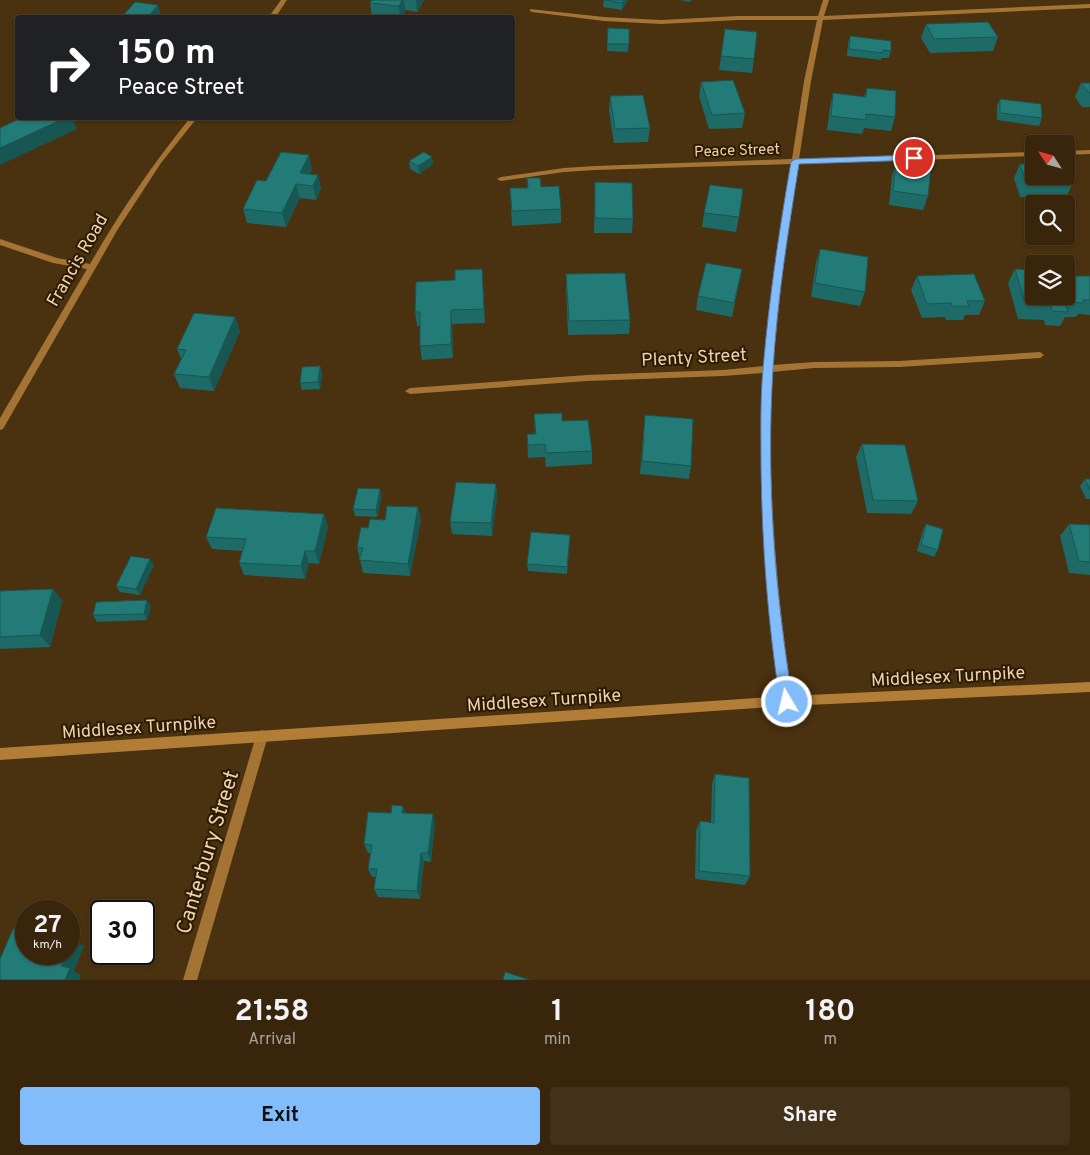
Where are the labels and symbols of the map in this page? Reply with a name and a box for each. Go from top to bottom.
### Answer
north arrow [1025,135,1075,185]
pin [893,137,935,179]
street label: Peace Street [694,141,780,162]
street label: Francis Road [42,210,114,311]
street label: Plenty Street [641,344,747,373]
street label: Middlesex Turnpike [870,662,1026,693]
position arrow [760,675,812,727]
street label: Middlesex Turnpike [466,685,622,718]
street label: Middlesex Turnpike [61,712,217,745]
street label: Canterbury Street [171,767,246,938]
speed limit sign: 30 [90,900,155,965]

